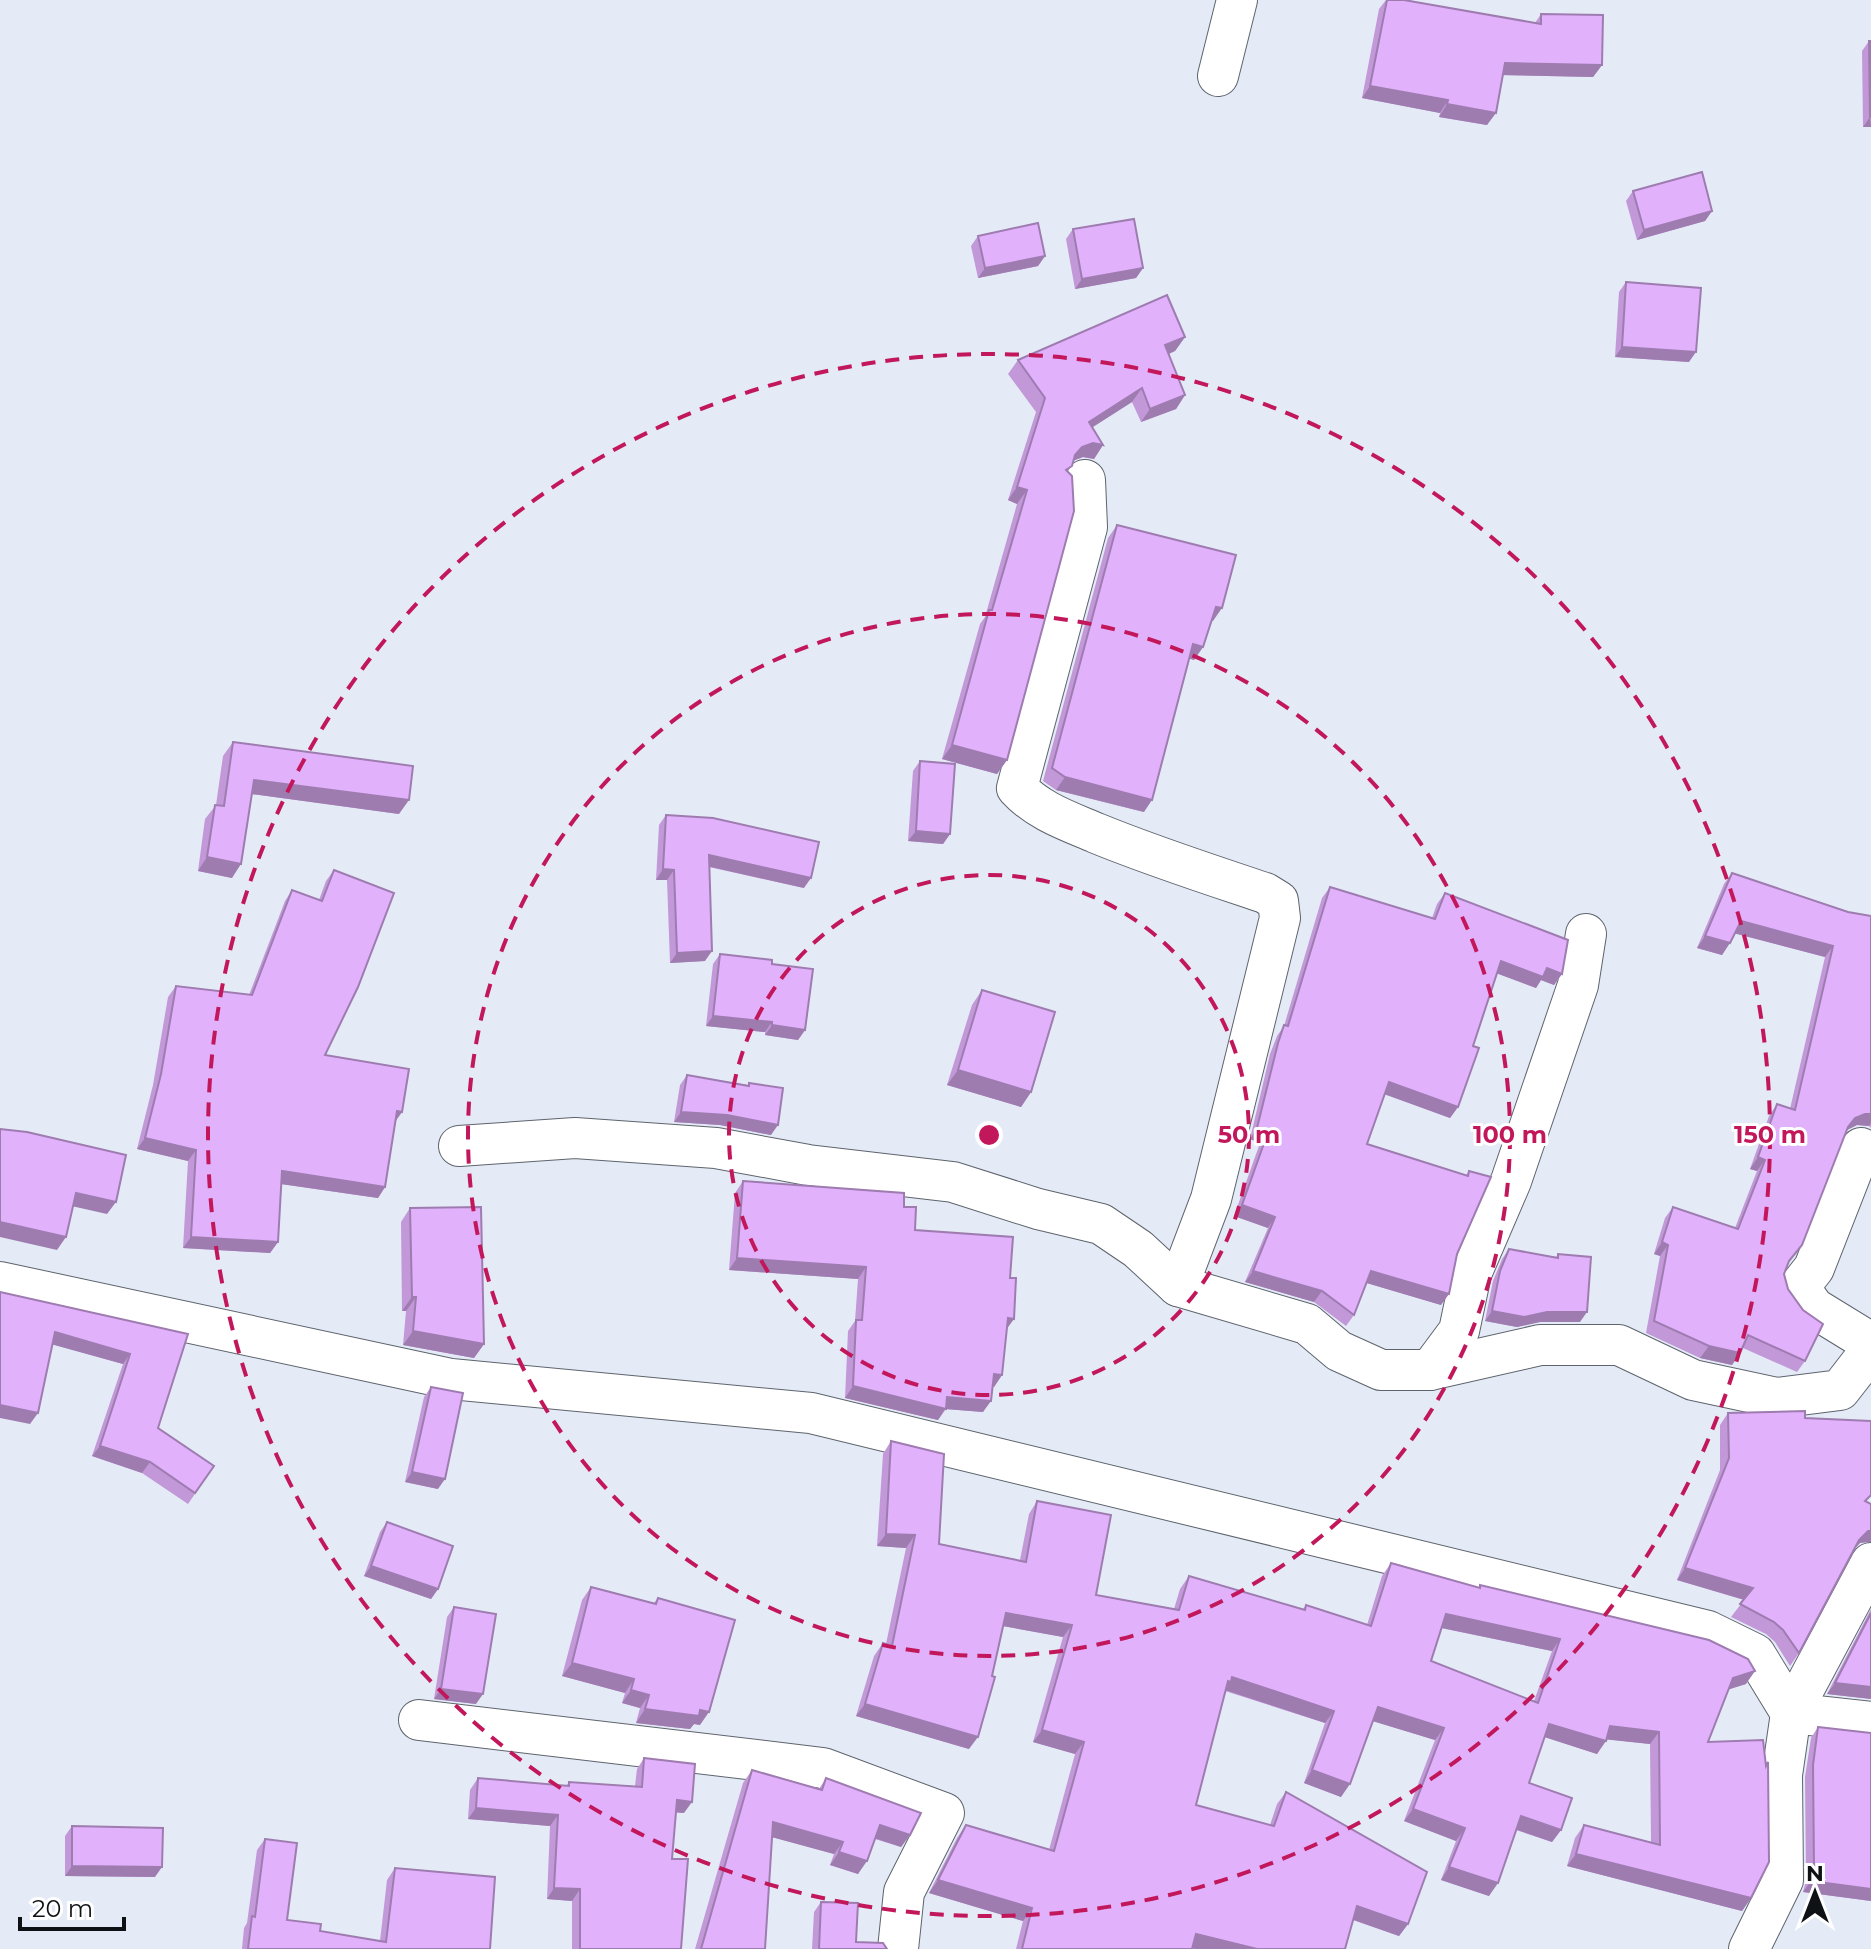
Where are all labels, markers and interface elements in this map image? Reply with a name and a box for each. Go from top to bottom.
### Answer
text: 50 m [1218,1120,1280,1149]
text: 100 m [1473,1120,1547,1149]
text: 150 m [1734,1120,1806,1149]
centre of rings [975,1121,1003,1149]
north arrow [1775,1853,1855,1933]
text: N [1806,1860,1824,1887]
scale bar [20,1881,124,1931]
text: 20 m [32,1894,93,1923]

